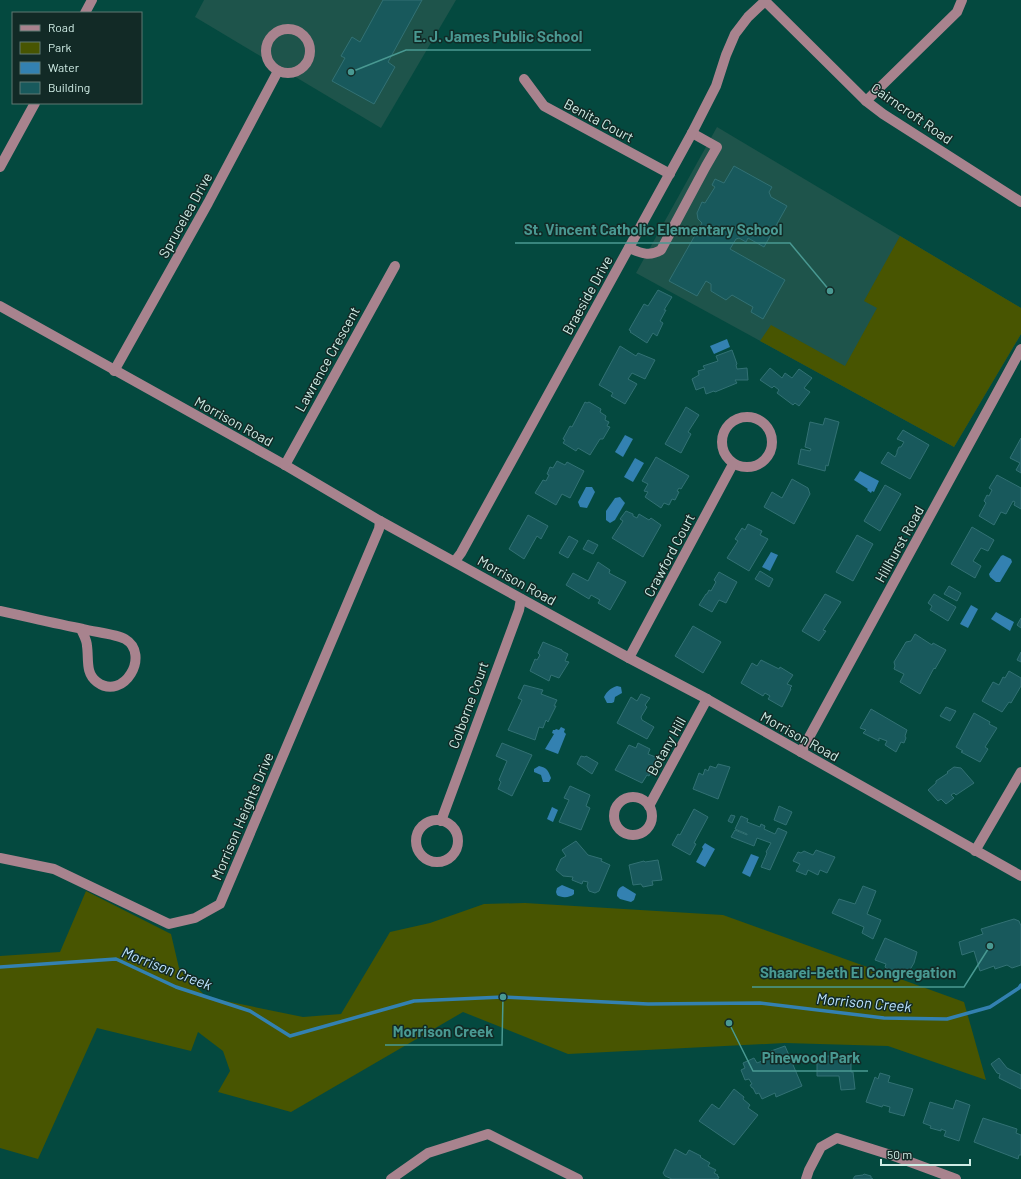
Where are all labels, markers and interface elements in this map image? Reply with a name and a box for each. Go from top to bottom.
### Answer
legend [12,12,142,104]
text: Road [48,20,75,34]
callout: E. J. James Public School [406,23,591,50]
text: E. J. James Public School [414,27,582,45]
text: Park [48,40,72,54]
text: Water [48,60,80,74]
street label: Cairncroft Road [868,79,956,147]
text: Building [48,80,90,94]
street label: Benita Court [561,95,637,145]
street label: Sprucelea Drive [155,169,215,261]
callout: St. Vincent Catholic Elementary School [515,216,790,243]
text: St. Vincent Catholic Elementary School [524,220,782,238]
street label: Braeside Drive [558,253,616,337]
street label: Lawrence Crescent [291,303,363,415]
street label: Morrison Road [192,392,276,450]
street label: Hillhurst Road [871,503,927,585]
street label: Crawford Court [640,510,698,600]
street label: Morrison Road [475,551,559,609]
street label: Colborne Court [444,659,492,751]
street label: Morrison Road [758,707,842,765]
street label: Botany Hill [643,714,689,778]
street label: Morrison Heights Drive [207,750,277,882]
water label: Morrison Creek [119,943,215,994]
callout: Shaarei-Beth El Congregation [752,960,964,987]
text: Shaarei-Beth El Congregation [760,963,956,981]
water label: Morrison Creek [816,989,913,1015]
callout: Morrison Creek [385,1018,502,1045]
text: Morrison Creek [393,1022,493,1040]
callout: Pinewood Park [753,1044,868,1071]
text: Pinewood Park [762,1048,860,1066]
scale bar [881,1141,970,1167]
text: 50 m [887,1147,912,1161]

